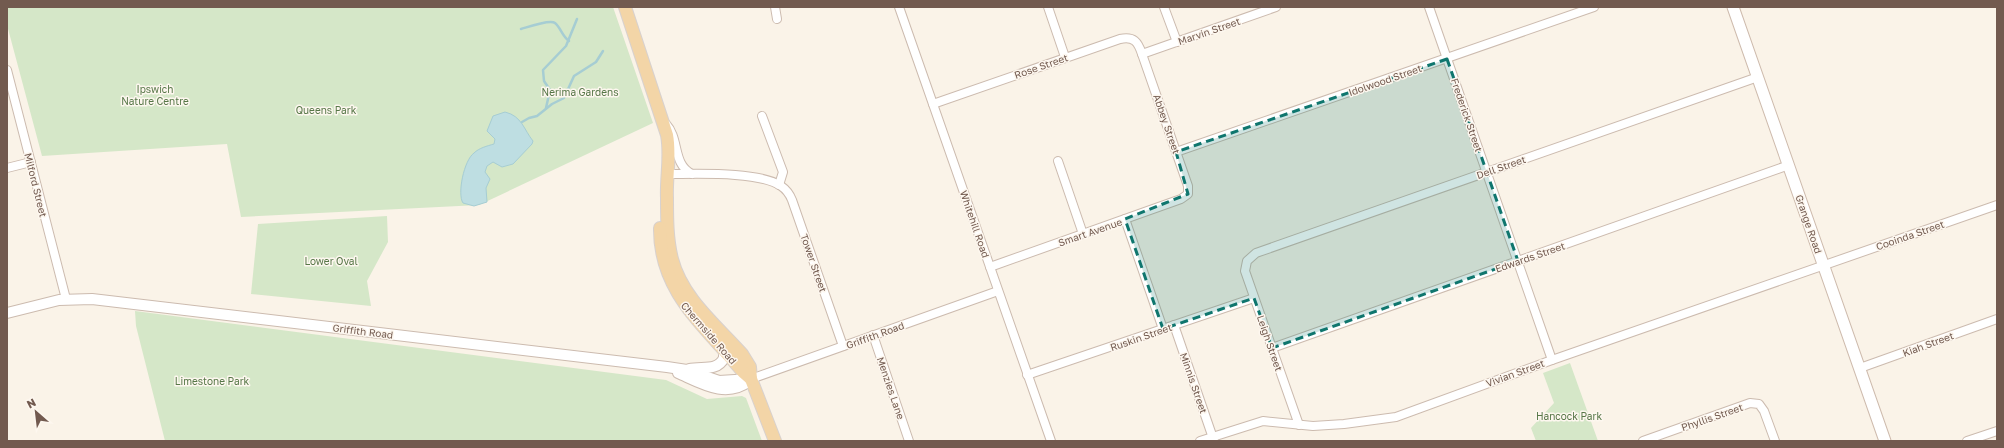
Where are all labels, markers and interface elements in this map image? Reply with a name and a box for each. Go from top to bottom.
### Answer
street label: Marvin Street [1176,15,1242,47]
street label: Rose Street [1013,51,1069,81]
street label: Idolwood Street [1347,62,1423,98]
street label: Frederick Street [1449,77,1485,153]
park label: Ipswich Nature Centre [121,83,189,107]
park label: Nerima Gardens [542,86,618,98]
street label: Abbey Street [1151,93,1183,155]
park label: Queens Park [296,104,357,116]
street label: Milford Street [22,152,50,218]
street label: Dell Street [1475,153,1527,181]
street label: Whitehill Road [958,189,992,259]
street label: Grange Road [1793,193,1825,255]
street label: Smart Avenue [1056,215,1124,249]
street label: Cooinda Street [1874,218,1946,252]
street label: Tower Street [798,232,830,294]
street label: Edwards Street [1494,239,1566,275]
park label: Lower Oval [304,255,358,267]
street label: Chermside Road [679,299,739,367]
street label: Leigh Street [1255,313,1285,373]
street label: Griffith Road [844,319,906,351]
street label: Griffith Road [332,321,394,341]
street label: Ruskin Street [1109,321,1173,353]
street label: Kiah Street [1901,329,1955,359]
street label: Minnis Street [1178,351,1210,415]
street label: Menzies Lane [875,355,907,421]
street label: Vivian Street [1484,357,1546,389]
park label: Limestone Park [175,375,250,387]
north arrow [16,392,56,432]
text: N [24,395,38,410]
street label: Phyllis Street [1680,401,1744,433]
park label: Hancock Park [1536,410,1602,422]

